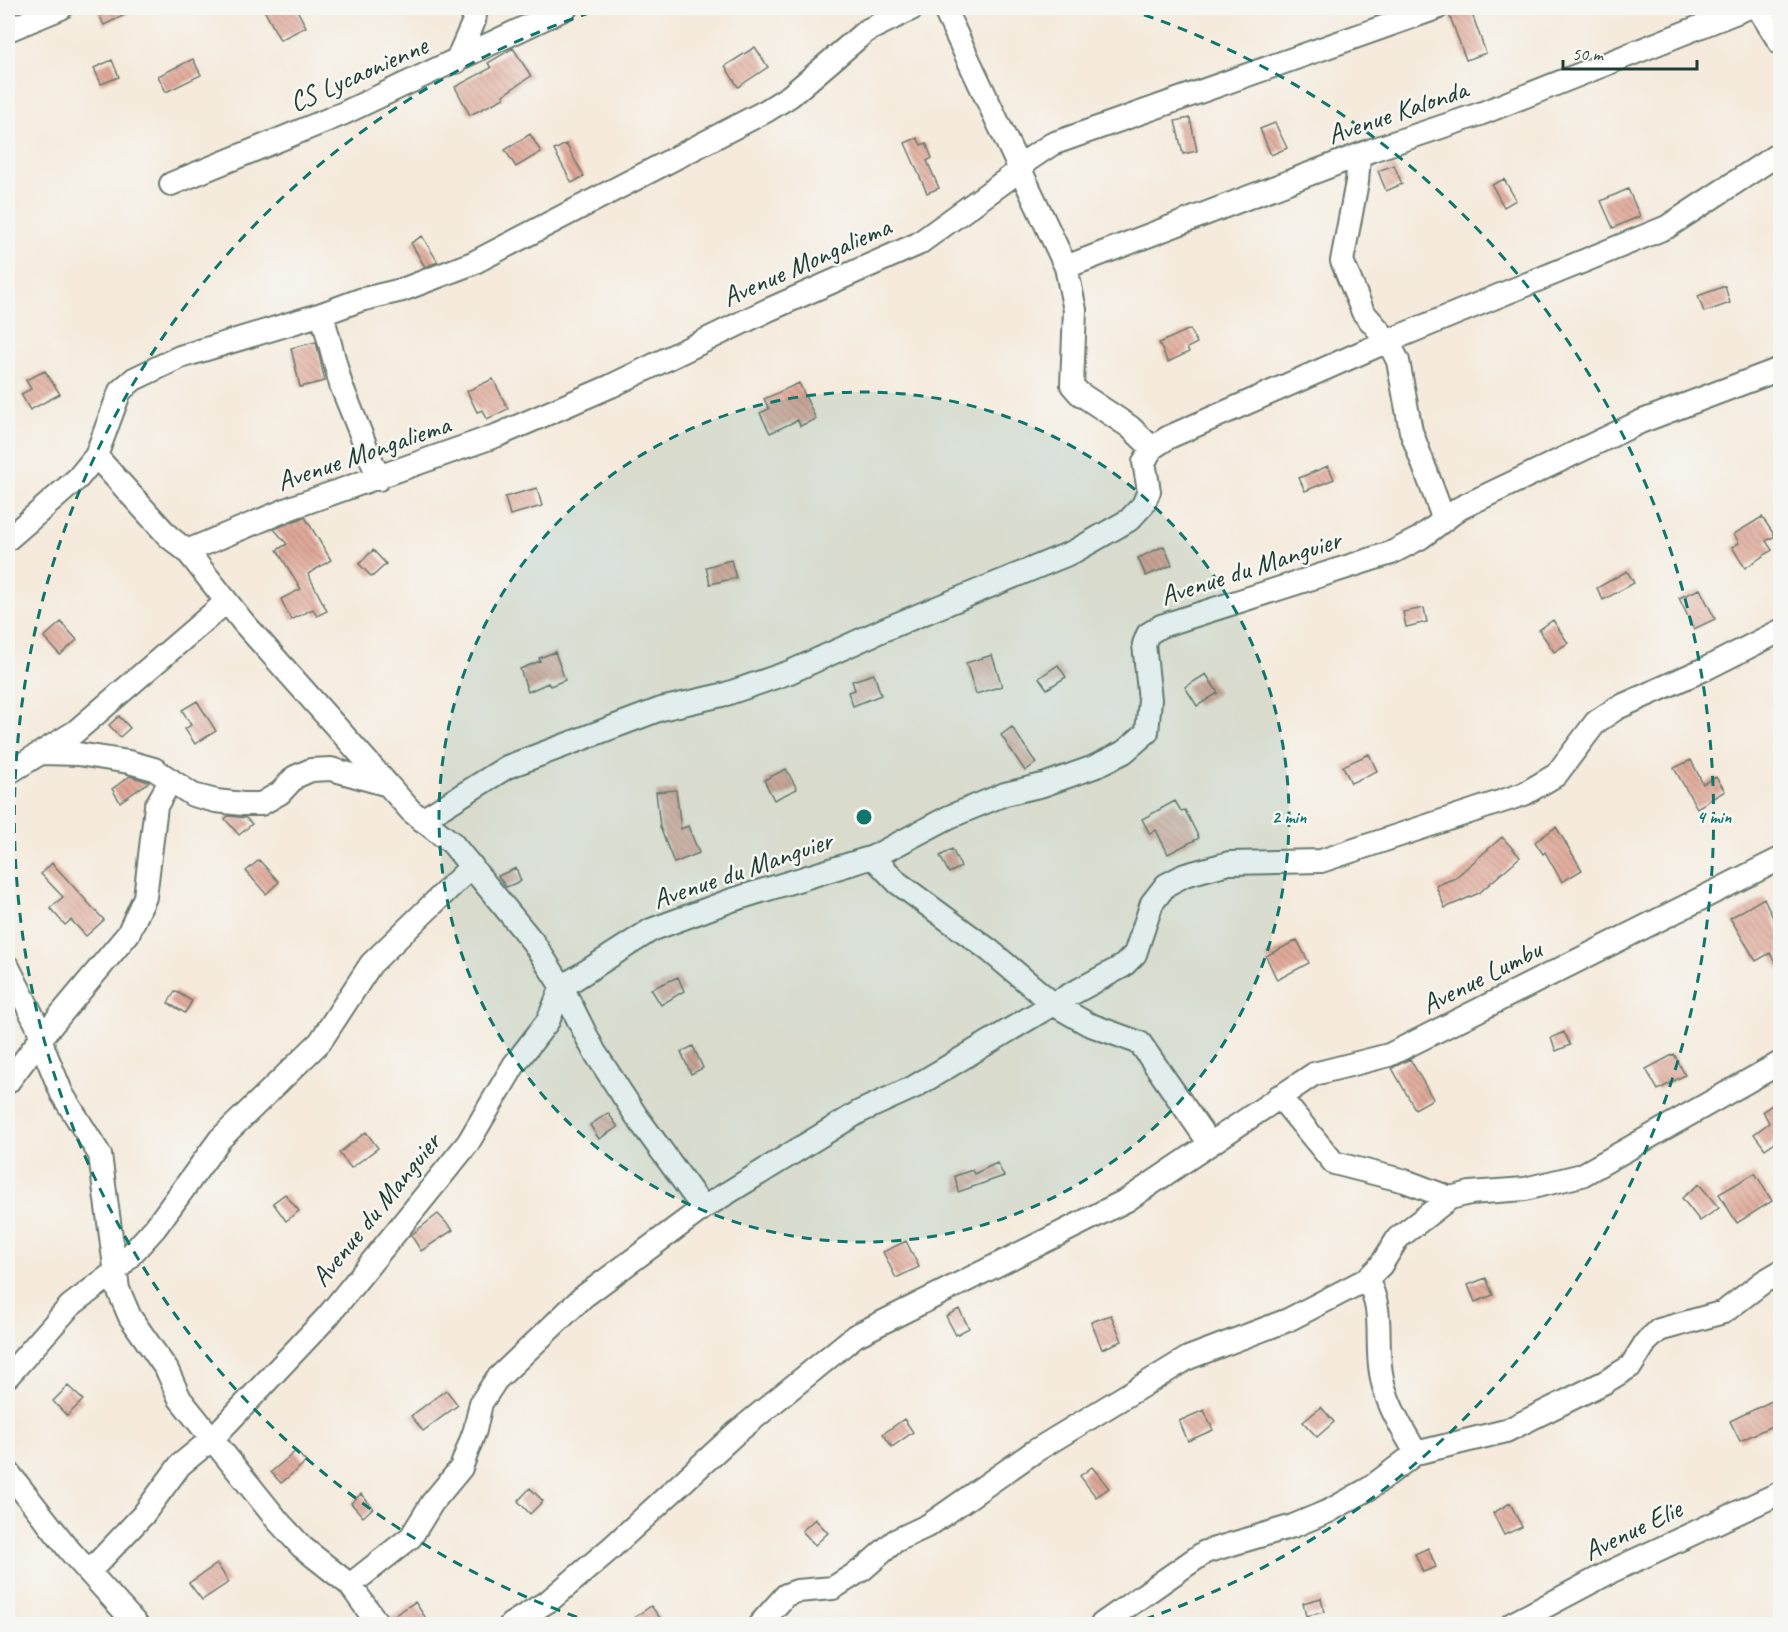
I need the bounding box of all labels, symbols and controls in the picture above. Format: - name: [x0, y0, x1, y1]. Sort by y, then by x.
- street label: CS Lycaonienne: [284, 27, 434, 119]
- scale bar: [1563, 33, 1696, 71]
- text: 50 m: [1572, 43, 1605, 65]
- street label: Avenue Kalonda: [1322, 70, 1474, 152]
- street label: Avenue Mongaliema: [716, 208, 898, 314]
- street label: Avenue Mongaliema: [272, 406, 456, 498]
- street label: Avenue du Manguier: [1155, 521, 1347, 613]
- text: 2 min: [1272, 806, 1307, 828]
- text: 4 min: [1697, 806, 1732, 828]
- centre of rings: [854, 807, 874, 827]
- street label: Avenue du Manguier: [648, 822, 839, 917]
- street label: Avenue Lumbu: [1415, 930, 1549, 1022]
- street label: Avenue du Manguier: [303, 1124, 449, 1293]
- street label: Avenue Elie: [1577, 1490, 1689, 1568]

